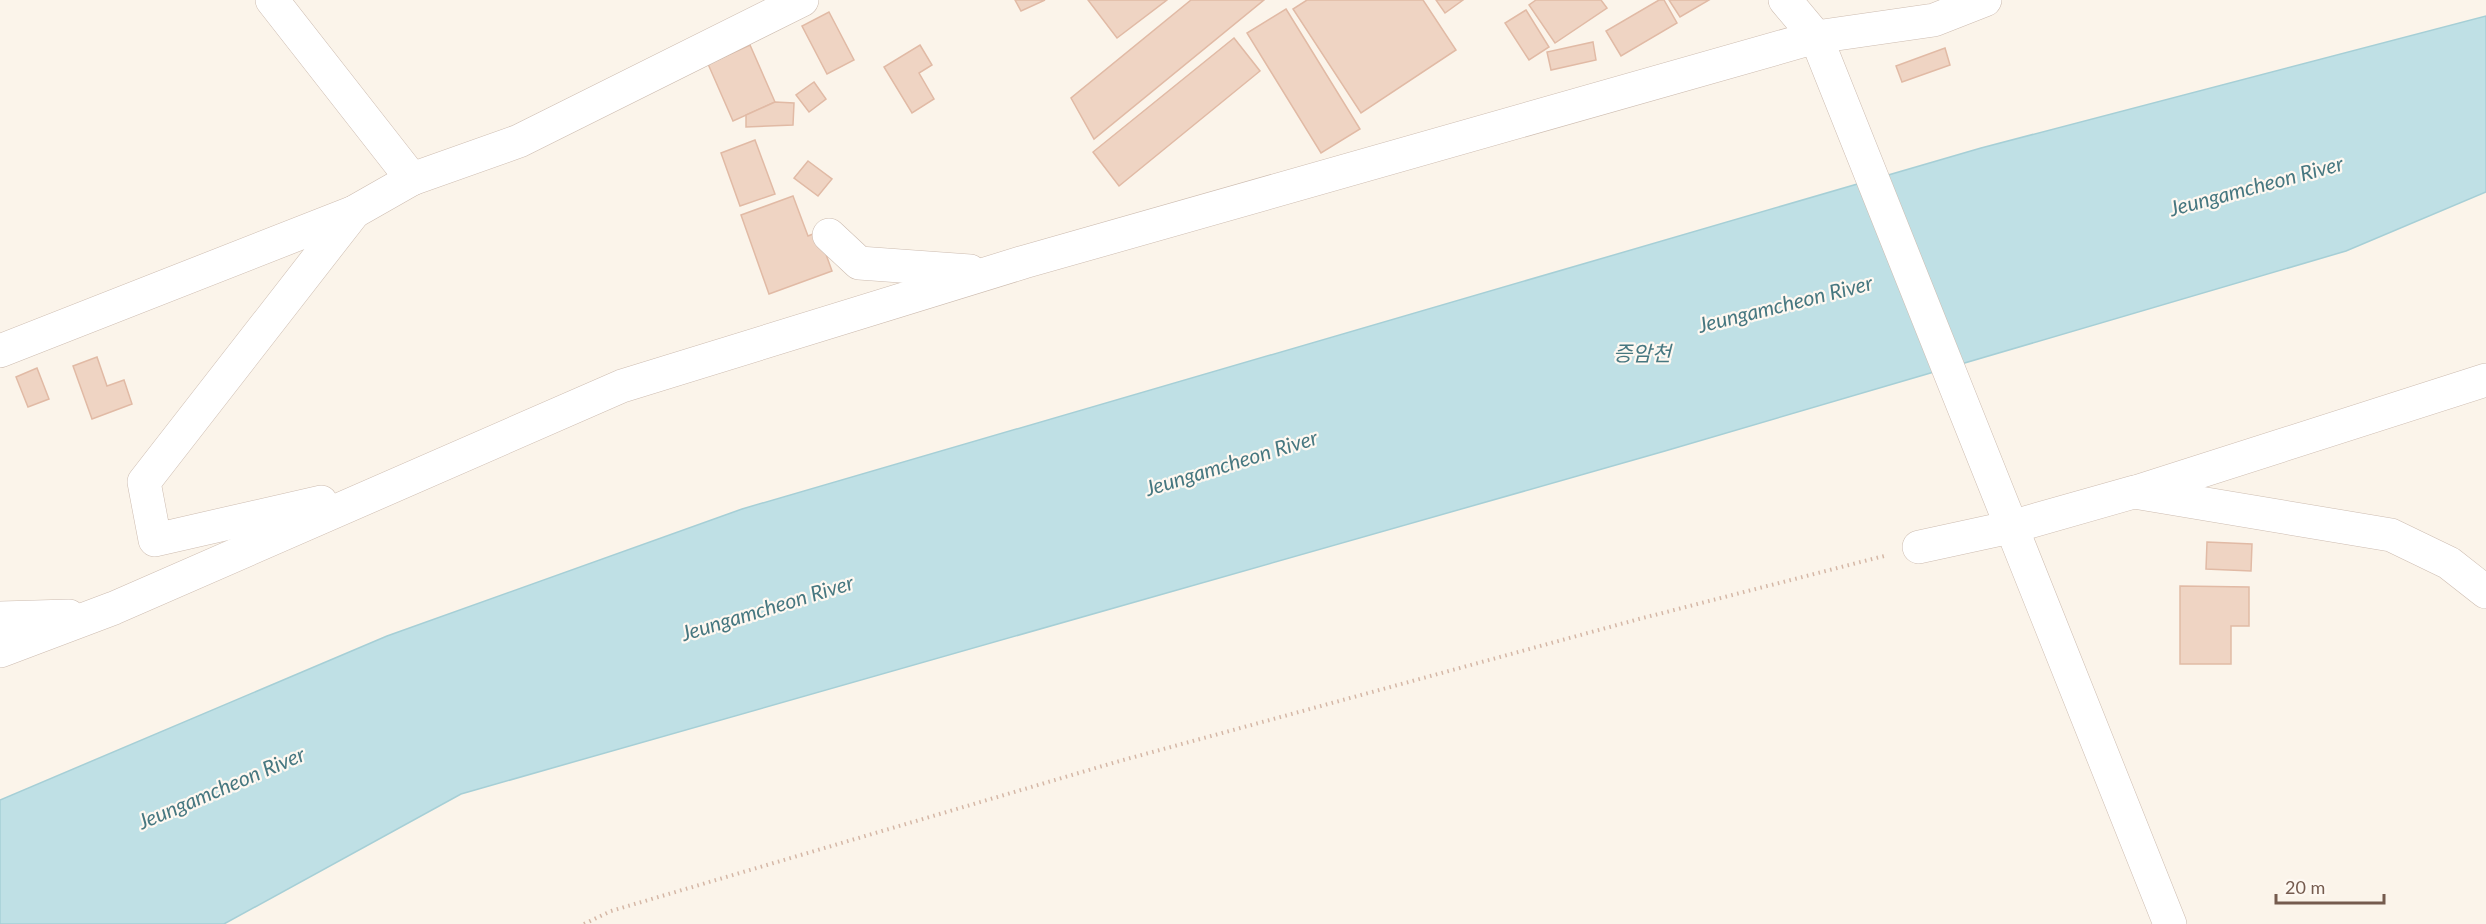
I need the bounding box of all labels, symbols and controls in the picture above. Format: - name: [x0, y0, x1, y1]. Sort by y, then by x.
- water label: Jeungamcheon River: [2165, 150, 2346, 221]
- water label: Jeungamcheon River: [1694, 269, 1876, 337]
- water label: 증암천: [1613, 340, 1674, 365]
- water label: Jeungamcheon River: [1141, 424, 1321, 500]
- water label: Jeungamcheon River: [677, 569, 857, 645]
- water label: Jeungamcheon River: [133, 740, 309, 834]
- scale bar: [2276, 867, 2384, 905]
- text: 20 m: [2285, 876, 2325, 898]

